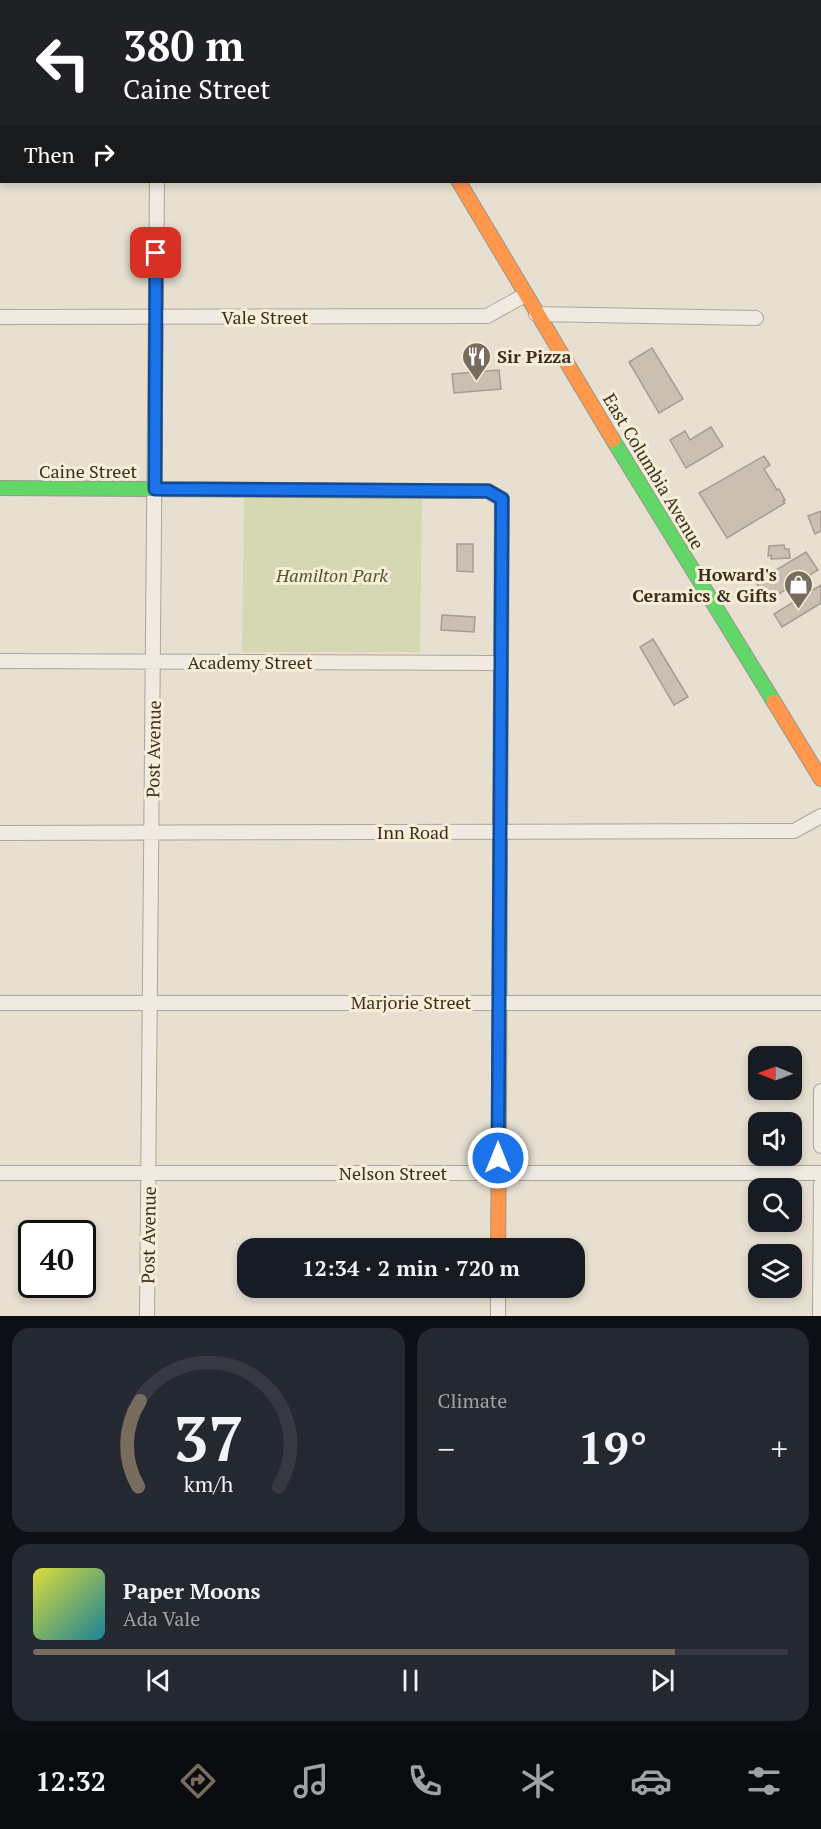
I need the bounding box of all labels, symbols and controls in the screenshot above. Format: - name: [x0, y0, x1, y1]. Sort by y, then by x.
- text: 380 m: [123, 17, 244, 73]
- icon: left: [24, 24, 102, 102]
- text: Caine Street: [123, 71, 270, 107]
- icon: right: [87, 138, 120, 171]
- text: Then: [24, 140, 75, 169]
- pin: [130, 227, 181, 278]
- icon: arrive: [139, 236, 172, 269]
- street label: Vale Street: [222, 305, 309, 329]
- restaurant icon: Sir Pizza: [460, 340, 492, 382]
- place label: Sir Pizza: [497, 344, 571, 368]
- street label: East Columbia Avenue: [598, 388, 710, 554]
- street label: Caine Street: [39, 459, 137, 483]
- place label: Howard's Ceramics & Gifts: [632, 562, 777, 607]
- park label: Hamilton Park: [275, 563, 388, 587]
- shop icon: Howard's Ceramics & Gifts: [782, 568, 814, 610]
- street label: Academy Street: [187, 650, 313, 674]
- street label: Post Avenue: [140, 700, 166, 798]
- street label: Inn Road: [377, 820, 449, 844]
- street label: Marjorie Street: [351, 990, 472, 1014]
- north arrow: [748, 1046, 802, 1100]
- map controls: [748, 1046, 802, 1298]
- button: sound: [748, 1112, 802, 1166]
- position arrow: [466, 1126, 530, 1190]
- street label: Nelson Street: [339, 1161, 448, 1185]
- button: search: [748, 1178, 802, 1232]
- street label: Post Avenue: [135, 1186, 161, 1284]
- speed limit sign: 40: [18, 1220, 96, 1298]
- button: layers: [748, 1244, 802, 1298]
- text: 12:34 · 2 min · 720 m: [302, 1253, 520, 1282]
- text: Climate: [438, 1387, 507, 1414]
- text: 37: [173, 1396, 244, 1479]
- text: 19°: [578, 1417, 647, 1477]
- text: −: [438, 1427, 455, 1470]
- text: +: [770, 1427, 788, 1470]
- text: km/h: [183, 1470, 233, 1498]
- text: Paper Moons: [123, 1576, 261, 1605]
- text: Ada Vale: [123, 1605, 200, 1632]
- icon: previous: [142, 1664, 175, 1697]
- icon: pause: [394, 1664, 427, 1697]
- icon: next: [646, 1664, 679, 1697]
- icon: directions: [177, 1760, 219, 1802]
- icon: music: [290, 1760, 332, 1802]
- icon: phone: [404, 1760, 446, 1802]
- icon: climate: [517, 1760, 559, 1802]
- icon: car: [630, 1760, 672, 1802]
- icon: filters: [743, 1760, 785, 1802]
- text: 12:32: [36, 1763, 106, 1799]

